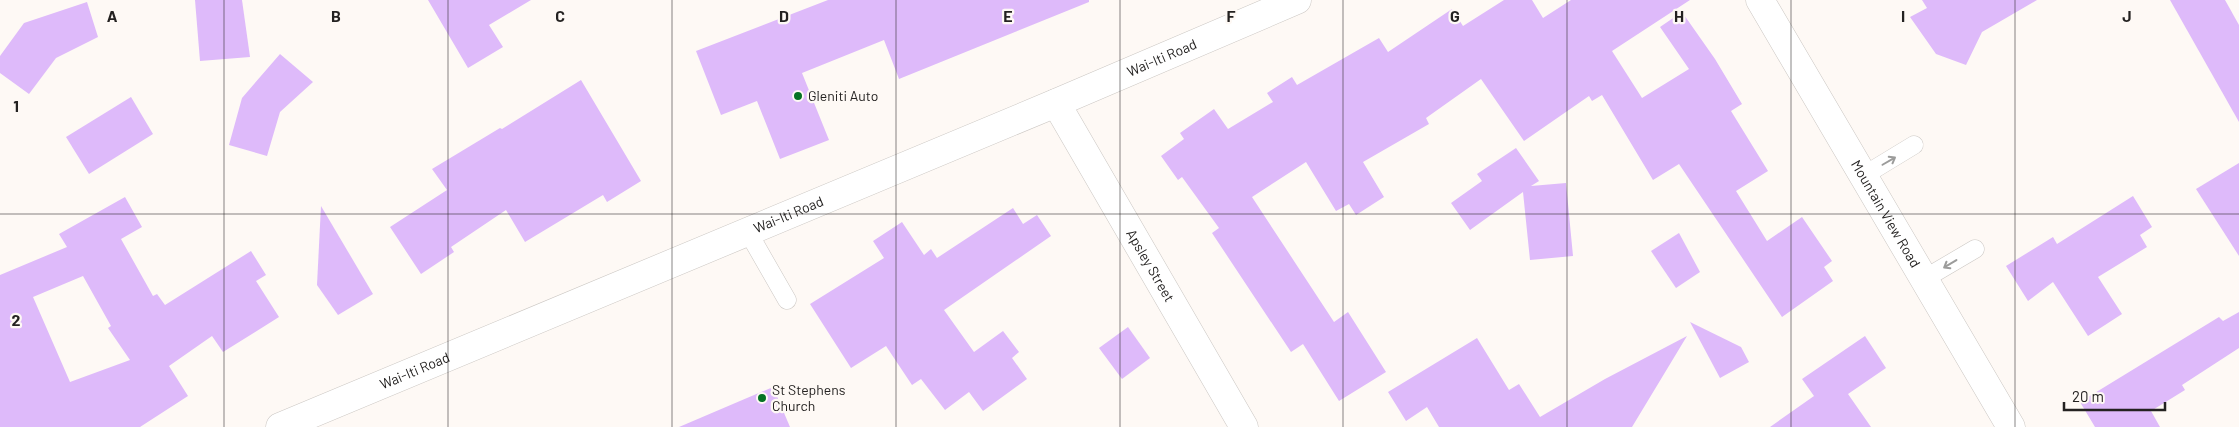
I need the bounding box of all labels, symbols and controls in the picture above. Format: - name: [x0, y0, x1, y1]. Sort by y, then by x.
- text: A: [107, 6, 118, 25]
- text: B: [331, 6, 341, 25]
- text: C: [555, 6, 565, 25]
- text: D: [779, 6, 789, 25]
- text: E: [1003, 6, 1013, 25]
- text: F: [1227, 6, 1236, 25]
- text: G: [1450, 6, 1460, 25]
- text: H: [1674, 6, 1684, 25]
- text: I: [1901, 6, 1905, 25]
- text: J: [2122, 6, 2132, 25]
- street label: Wai-Iti Road: [1124, 35, 1199, 80]
- place label: Gleniti Auto: [808, 87, 878, 104]
- marker: Gleniti Auto: [792, 90, 804, 102]
- text: 1: [13, 96, 19, 115]
- one-way arrow: [1881, 155, 1895, 165]
- street label: Mountain View Road: [1848, 157, 1924, 270]
- street label: Wai-Iti Road: [751, 192, 826, 236]
- street label: Apsley Street: [1123, 226, 1178, 305]
- one-way arrow: [1943, 260, 1957, 270]
- text: 2: [12, 310, 21, 329]
- street label: Wai-Iti Road: [377, 348, 452, 392]
- scale bar: [2064, 380, 2165, 412]
- place label: St Stephens Church: [772, 381, 846, 414]
- text: 20 m: [2072, 387, 2104, 405]
- marker: St Stephens Church: [756, 392, 768, 404]

